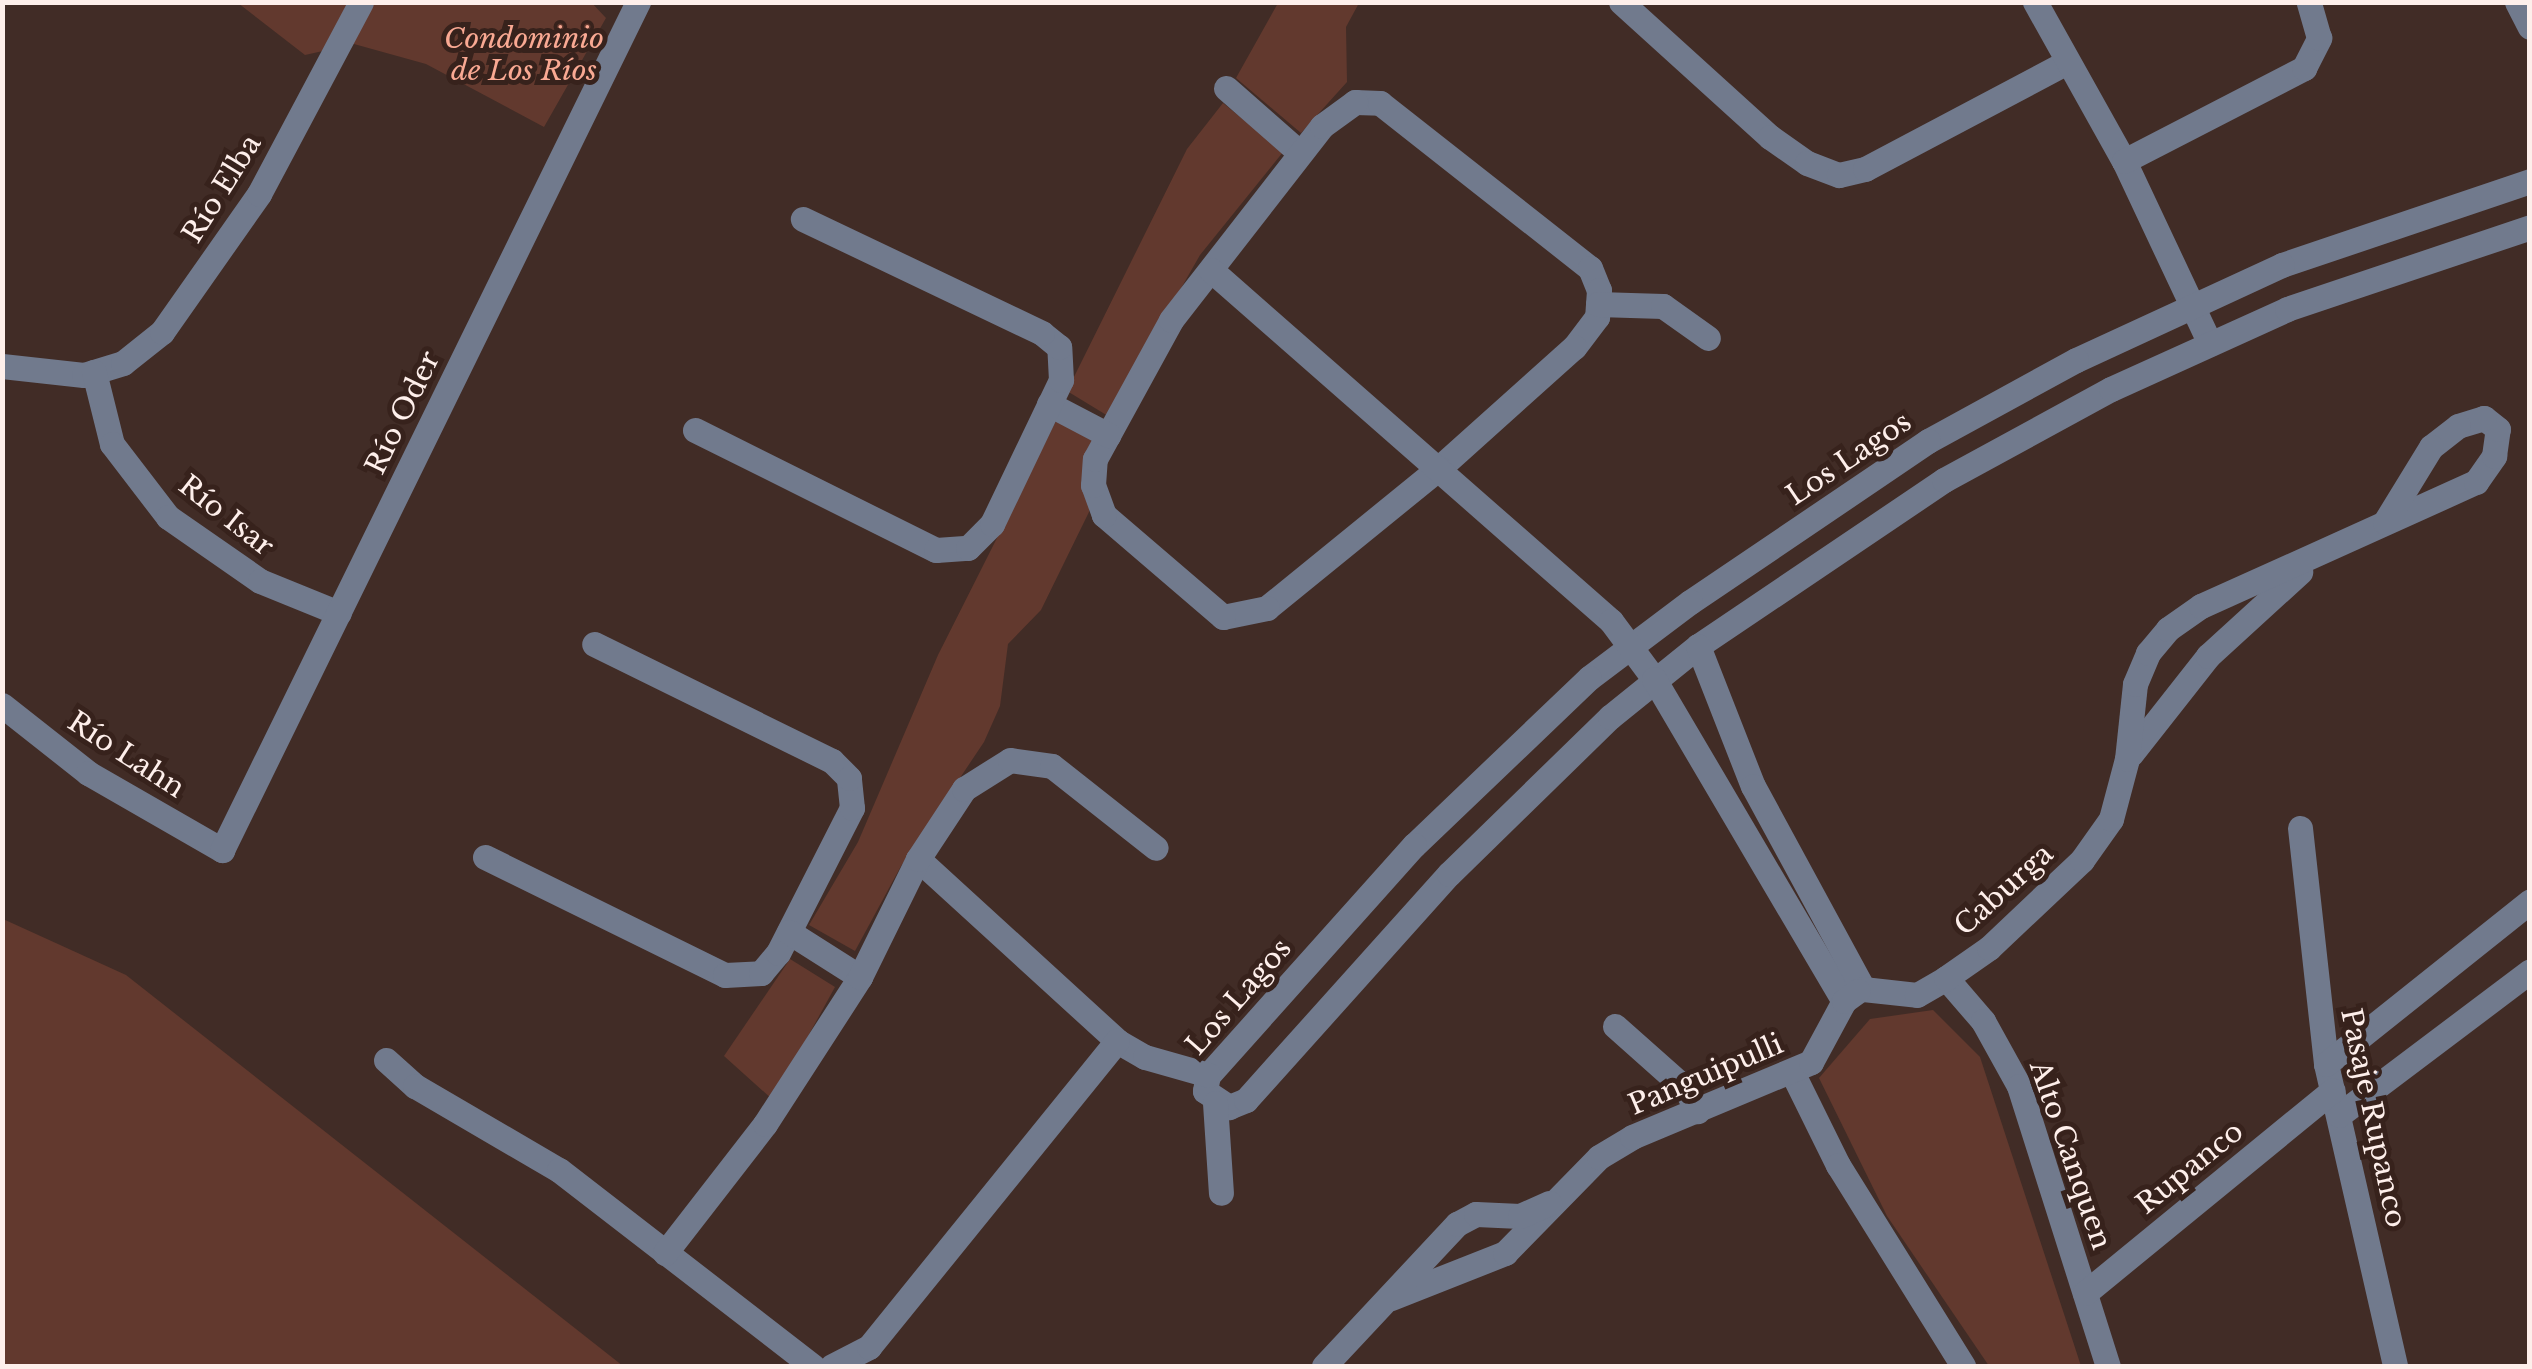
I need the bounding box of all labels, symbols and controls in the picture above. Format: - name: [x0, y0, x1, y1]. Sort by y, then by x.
- park label: Condominio de Los Ríos: [444, 22, 604, 88]
- street label: Río Elba: [176, 129, 268, 249]
- street label: Río Oder: [359, 346, 447, 480]
- street label: Los Lagos: [1780, 405, 1918, 513]
- street label: Río Isar: [172, 469, 280, 563]
- street label: Río Lahn: [61, 705, 191, 805]
- street label: Caburga: [1948, 837, 2060, 943]
- street label: Los Lagos: [1179, 932, 1299, 1062]
- street label: Pasaje Rupanco: [2333, 1005, 2413, 1231]
- street label: Panguipulli: [1624, 1027, 1788, 1123]
- street label: Alto Canquen: [2022, 1056, 2118, 1254]
- street label: Rupanco: [2130, 1115, 2250, 1221]

